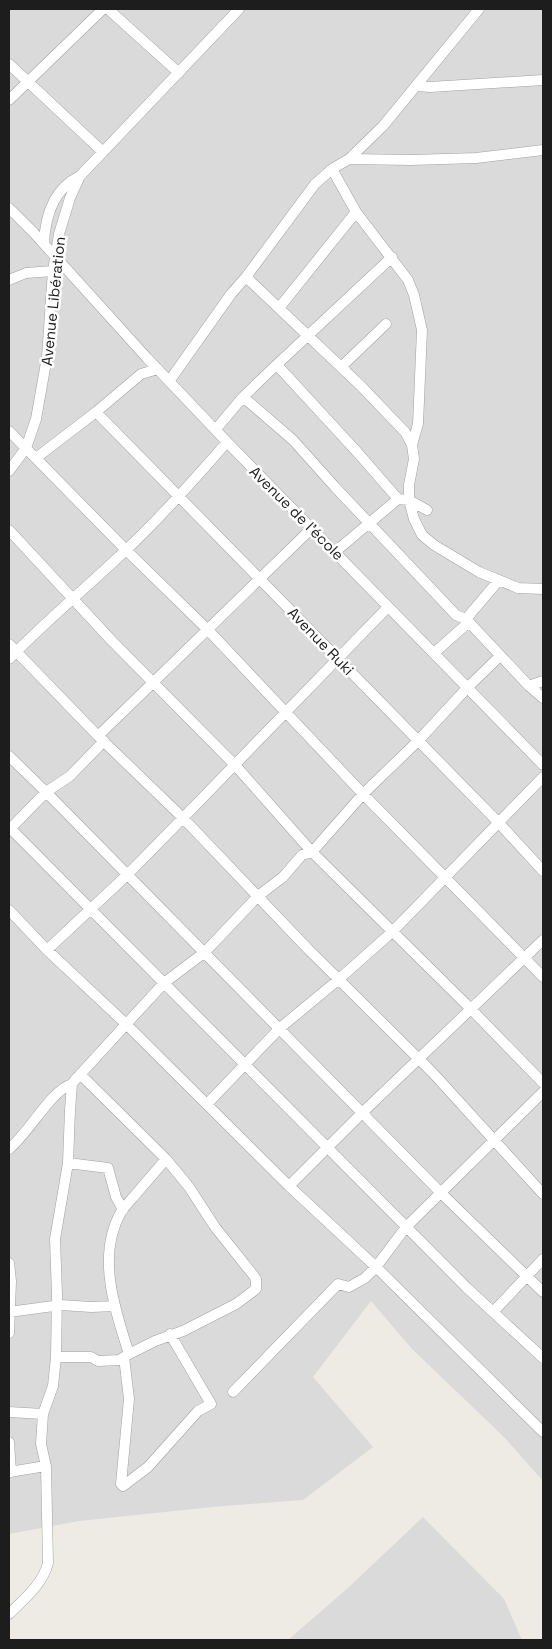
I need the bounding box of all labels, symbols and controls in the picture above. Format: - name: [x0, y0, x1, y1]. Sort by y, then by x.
- street label: Avenue Libération: [37, 235, 69, 367]
- street label: Avenue de l'école: [246, 462, 348, 564]
- street label: Avenue Ruki: [284, 603, 358, 679]

